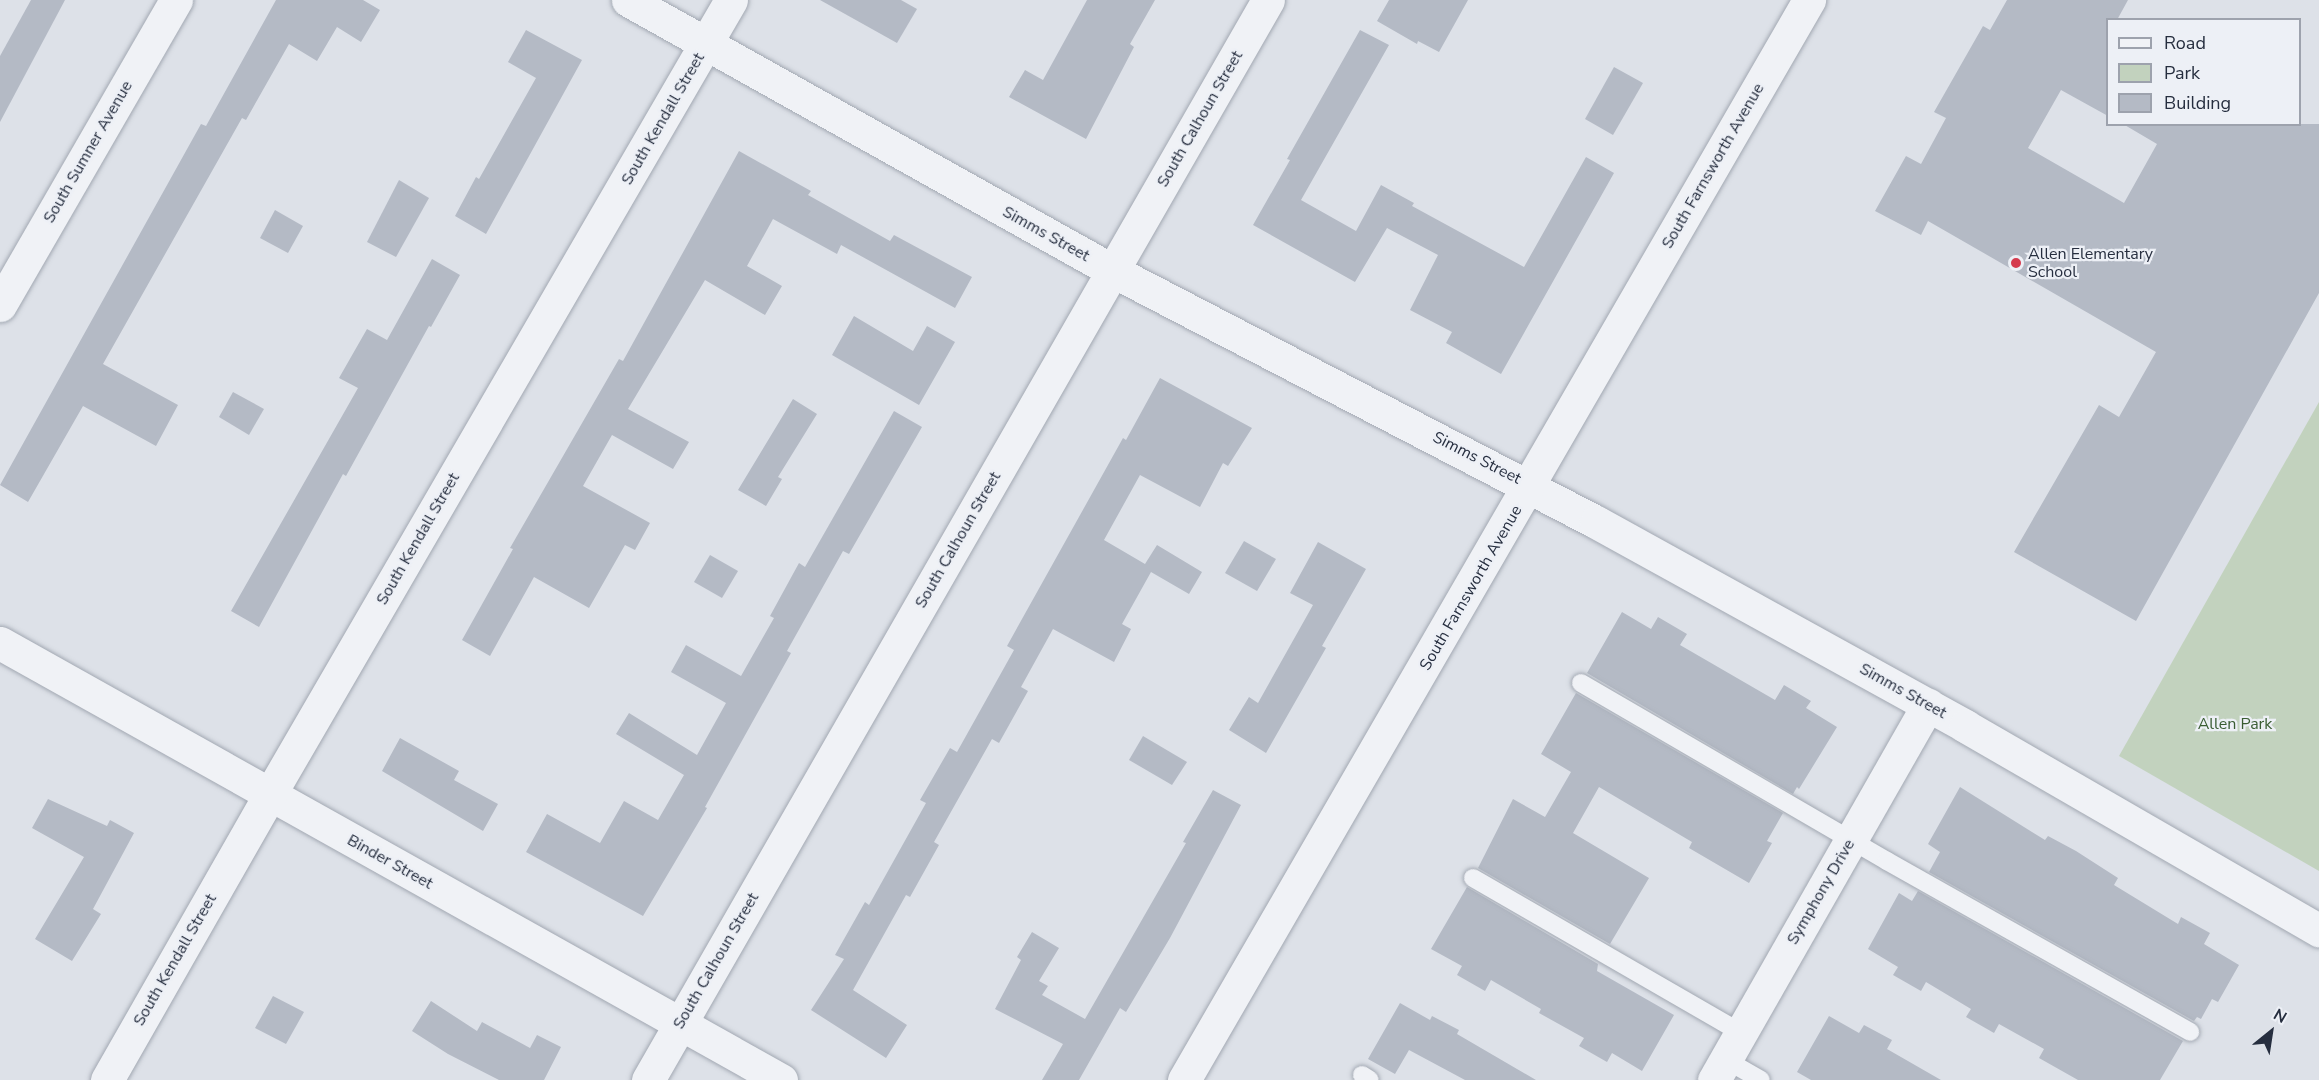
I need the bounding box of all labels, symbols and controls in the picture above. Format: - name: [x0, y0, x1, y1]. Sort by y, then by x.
- legend: [2106, 18, 2301, 126]
- text: Road: [2164, 31, 2206, 55]
- street label: South Calhoun Street: [1153, 47, 1247, 191]
- street label: South Kendall Street: [617, 50, 709, 188]
- text: Park: [2164, 61, 2200, 85]
- street label: South Sumner Avenue: [39, 78, 137, 226]
- street label: South Farnsworth Avenue: [1658, 80, 1768, 252]
- text: Building: [2164, 91, 2231, 115]
- street label: Simms Street: [999, 202, 1093, 266]
- place label: Allen Elementary School: [2028, 244, 2153, 282]
- marker: Allen Elementary School: [2009, 256, 2023, 270]
- street label: Simms Street: [1430, 428, 1524, 488]
- street label: South Calhoun Street: [911, 468, 1005, 612]
- street label: South Kendall Street: [372, 470, 464, 608]
- street label: South Farnsworth Avenue: [1416, 502, 1526, 674]
- street label: Simms Street: [1856, 659, 1950, 723]
- park label: Allen Park: [2198, 714, 2272, 734]
- street label: Binder Street: [344, 831, 436, 893]
- street label: Symphony Drive: [1783, 836, 1859, 948]
- street label: South Calhoun Street: [669, 889, 763, 1033]
- street label: South Kendall Street: [129, 891, 221, 1029]
- north arrow: [2241, 1002, 2301, 1062]
- text: N: [2269, 1004, 2291, 1029]

